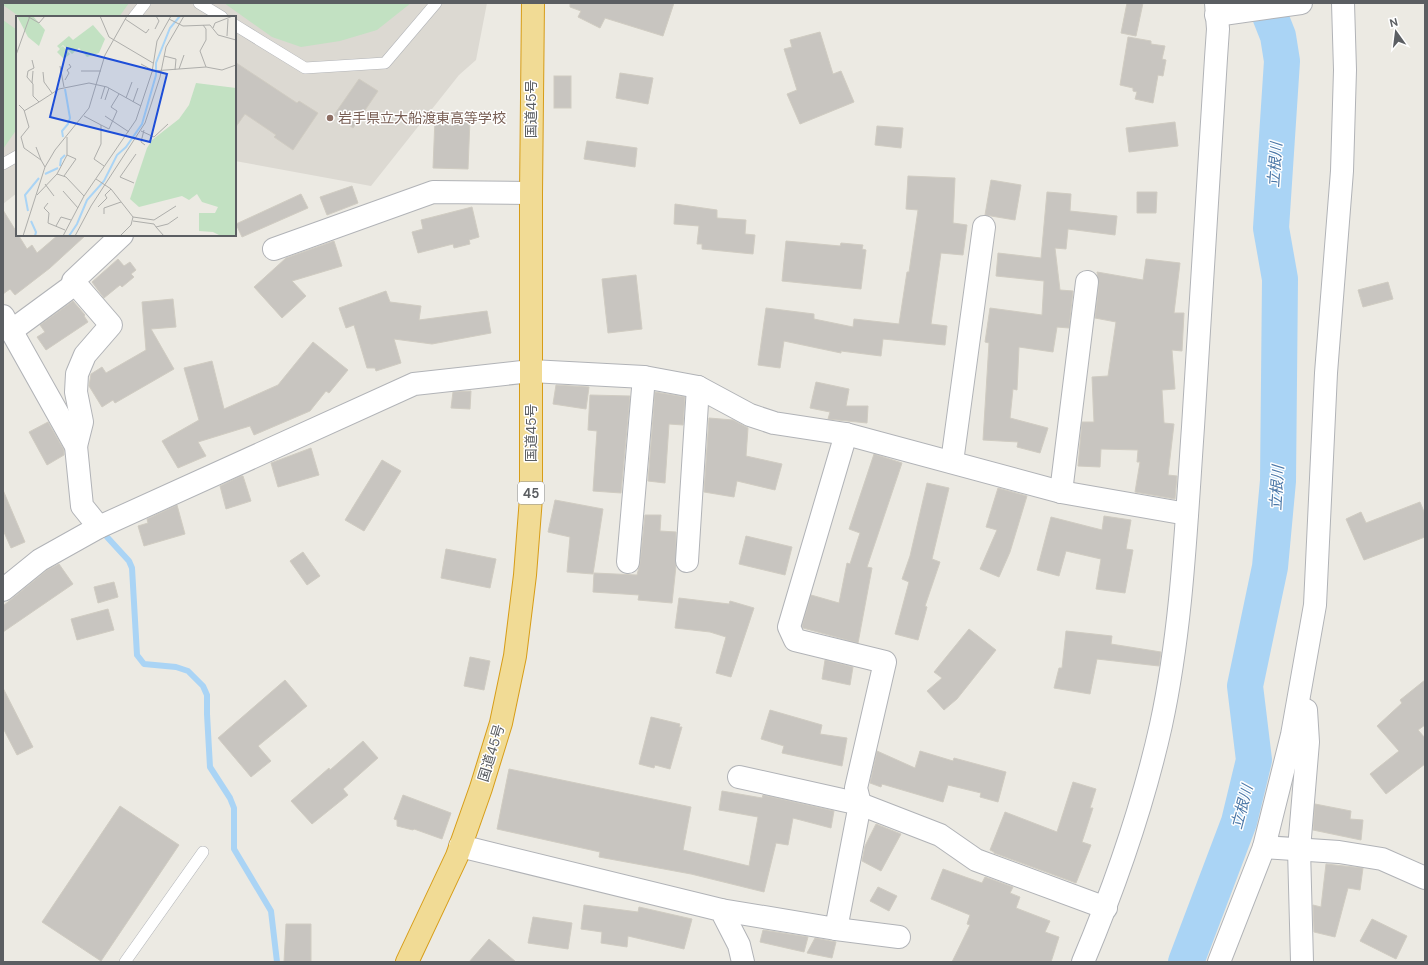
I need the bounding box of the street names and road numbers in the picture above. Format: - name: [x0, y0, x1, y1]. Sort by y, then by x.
- street label: 国道45号: [522, 79, 540, 139]
- street label: 国道45号: [522, 403, 540, 463]
- road number: 45: [518, 482, 544, 504]
- street label: 国道45号: [474, 722, 508, 784]

